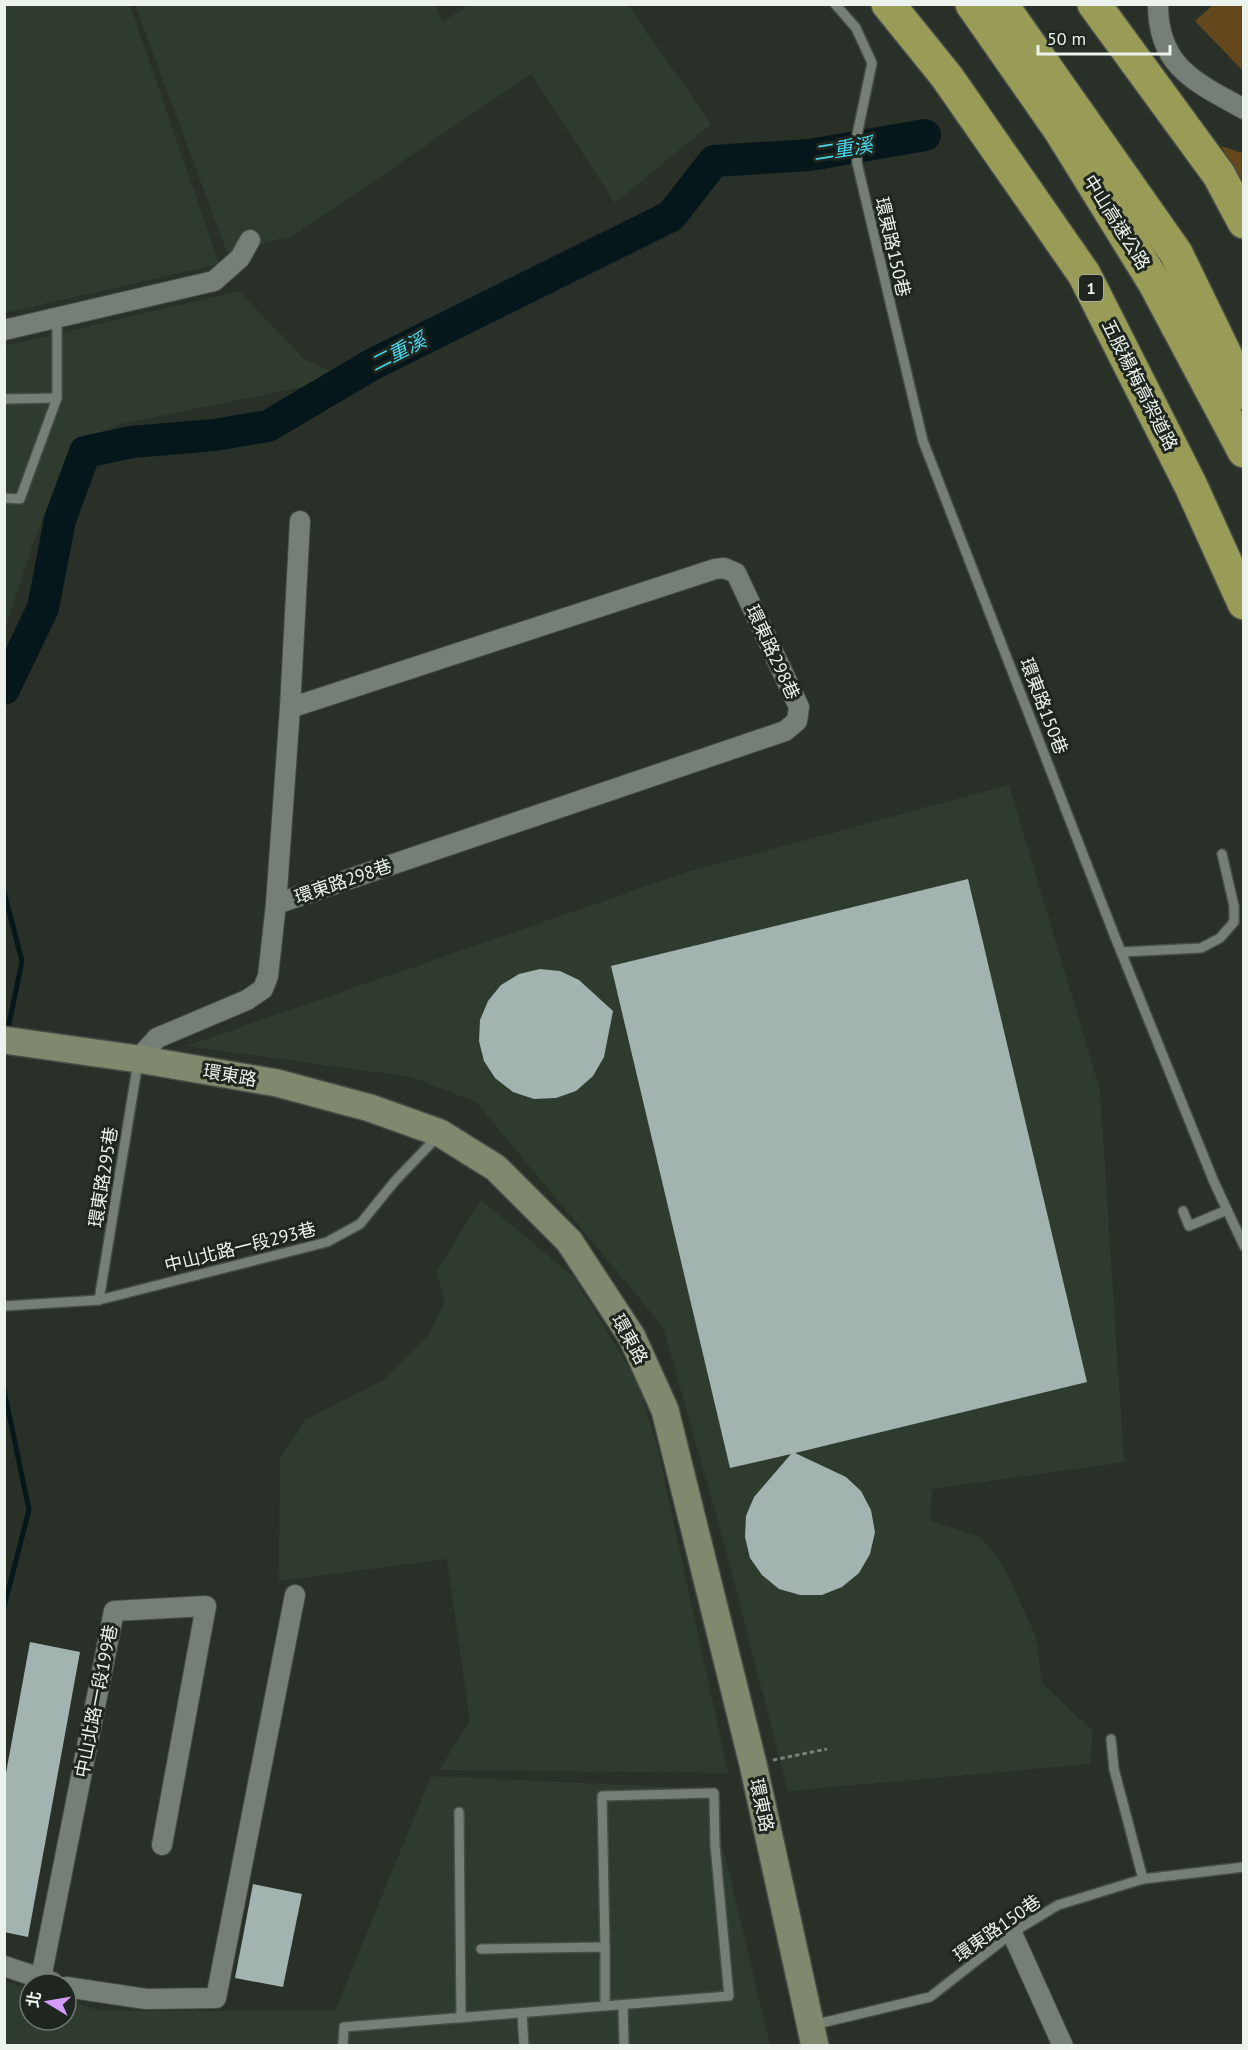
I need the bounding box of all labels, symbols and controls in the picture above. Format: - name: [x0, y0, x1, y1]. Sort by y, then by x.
- scale bar: [1038, 18, 1170, 56]
- text: 50 m: [1047, 27, 1086, 50]
- water label: 二重溪: [811, 131, 878, 167]
- street label: 中山高速公路: [1079, 170, 1155, 274]
- street label: 環東路150巷: [870, 195, 916, 299]
- road number: 1: [1079, 275, 1103, 301]
- street label: 五股楊梅高架道路: [1097, 316, 1183, 454]
- water label: 二重溪: [365, 325, 433, 377]
- street label: 環東路298巷: [741, 601, 805, 703]
- street label: 環東路150巷: [1015, 655, 1073, 757]
- street label: 環東路298巷: [291, 854, 395, 908]
- street label: 環東路: [201, 1059, 259, 1091]
- street label: 環東路295巷: [84, 1125, 122, 1229]
- street label: 中山北路一段293巷: [162, 1217, 318, 1277]
- street label: 環東路: [607, 1310, 653, 1368]
- street label: 中山北路一段199巷: [70, 1623, 122, 1779]
- street label: 環東路: [745, 1776, 779, 1834]
- street label: 環東路150巷: [949, 1889, 1045, 1967]
- north arrow: [18, 1972, 78, 2032]
- text: 北: [22, 1989, 45, 2009]

